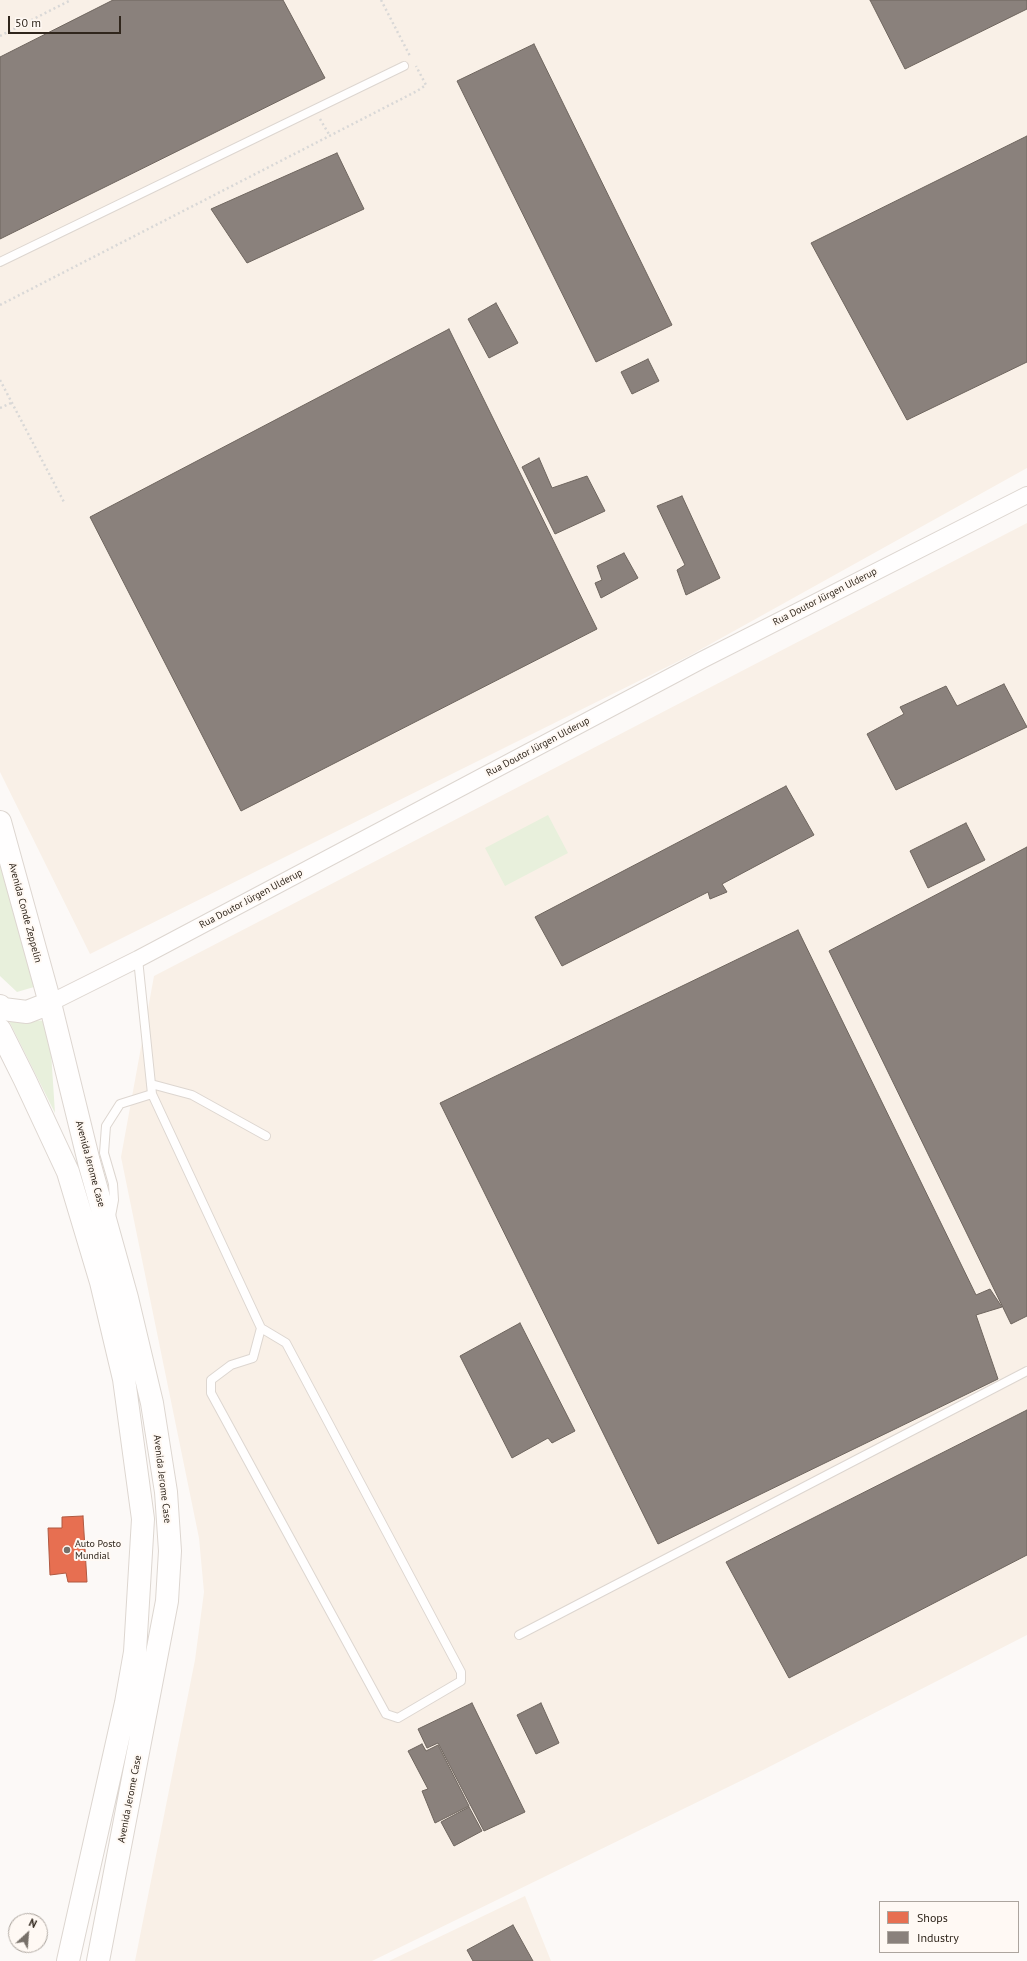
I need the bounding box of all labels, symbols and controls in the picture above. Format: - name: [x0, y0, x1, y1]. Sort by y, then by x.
- scale bar: [10, 8, 123, 34]
- text: 50 m: [15, 15, 41, 30]
- street label: Rua Doutor Jürgen Ulderup: [771, 565, 879, 629]
- street label: Rua Doutor Jürgen Ulderup: [484, 715, 592, 779]
- street label: Avenida Conde Zeppelin: [6, 862, 44, 964]
- street label: Rua Doutor Jürgen Ulderup: [197, 867, 305, 931]
- street label: Avenida Jerome Case: [73, 1120, 107, 1208]
- street label: Avenida Jerome Case: [151, 1434, 173, 1524]
- place label: Auto Posto Mundial: [75, 1538, 121, 1562]
- marker: Auto Posto Mundial: [62, 1545, 72, 1555]
- street label: Avenida Jerome Case: [116, 1754, 144, 1844]
- legend: [879, 1901, 1019, 1953]
- text: Shops: [917, 1910, 948, 1925]
- north arrow: [8, 1913, 48, 1953]
- text: N: [26, 1915, 39, 1931]
- text: Industry: [917, 1930, 959, 1945]

